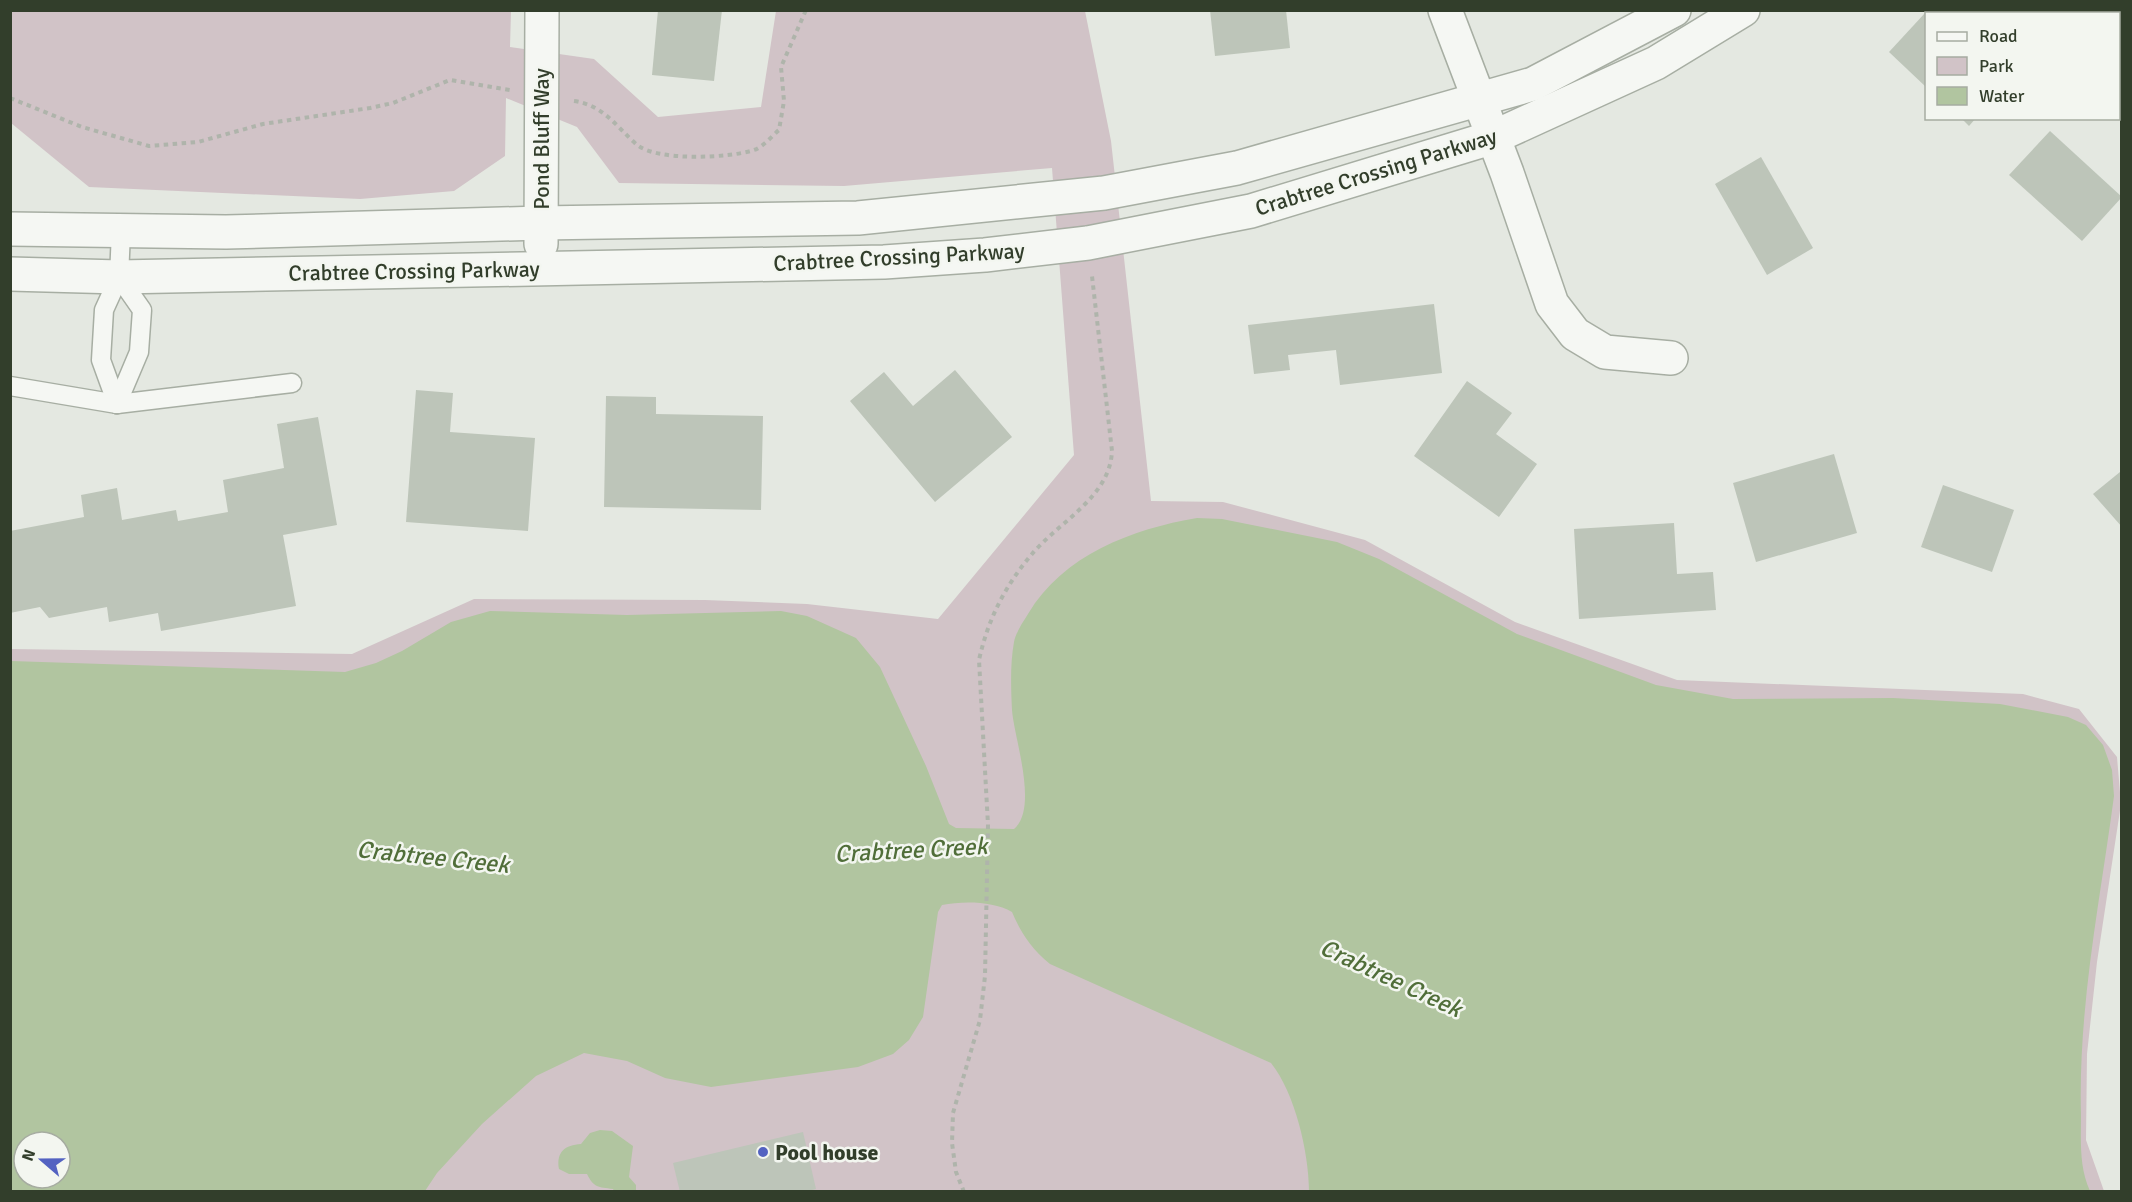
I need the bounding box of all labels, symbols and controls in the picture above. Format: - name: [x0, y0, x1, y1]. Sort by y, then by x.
- legend: [1925, 12, 2120, 120]
- text: Road: [1979, 25, 2018, 47]
- text: Park: [1979, 55, 2014, 77]
- street label: Pond Bluff Way: [528, 68, 555, 210]
- text: Water: [1979, 85, 2025, 107]
- street label: Crabtree Crossing Parkway: [1252, 122, 1501, 222]
- street label: Crabtree Crossing Parkway: [773, 237, 1026, 277]
- street label: Crabtree Crossing Parkway: [288, 255, 541, 287]
- water label: Crabtree Creek: [834, 831, 990, 869]
- water label: Crabtree Creek: [355, 834, 513, 880]
- water label: Crabtree Creek: [1315, 932, 1468, 1025]
- north arrow: [12, 1130, 72, 1190]
- place label: Pool house: [775, 1139, 878, 1166]
- marker: Pool house: [756, 1145, 770, 1159]
- text: N: [18, 1147, 40, 1164]

